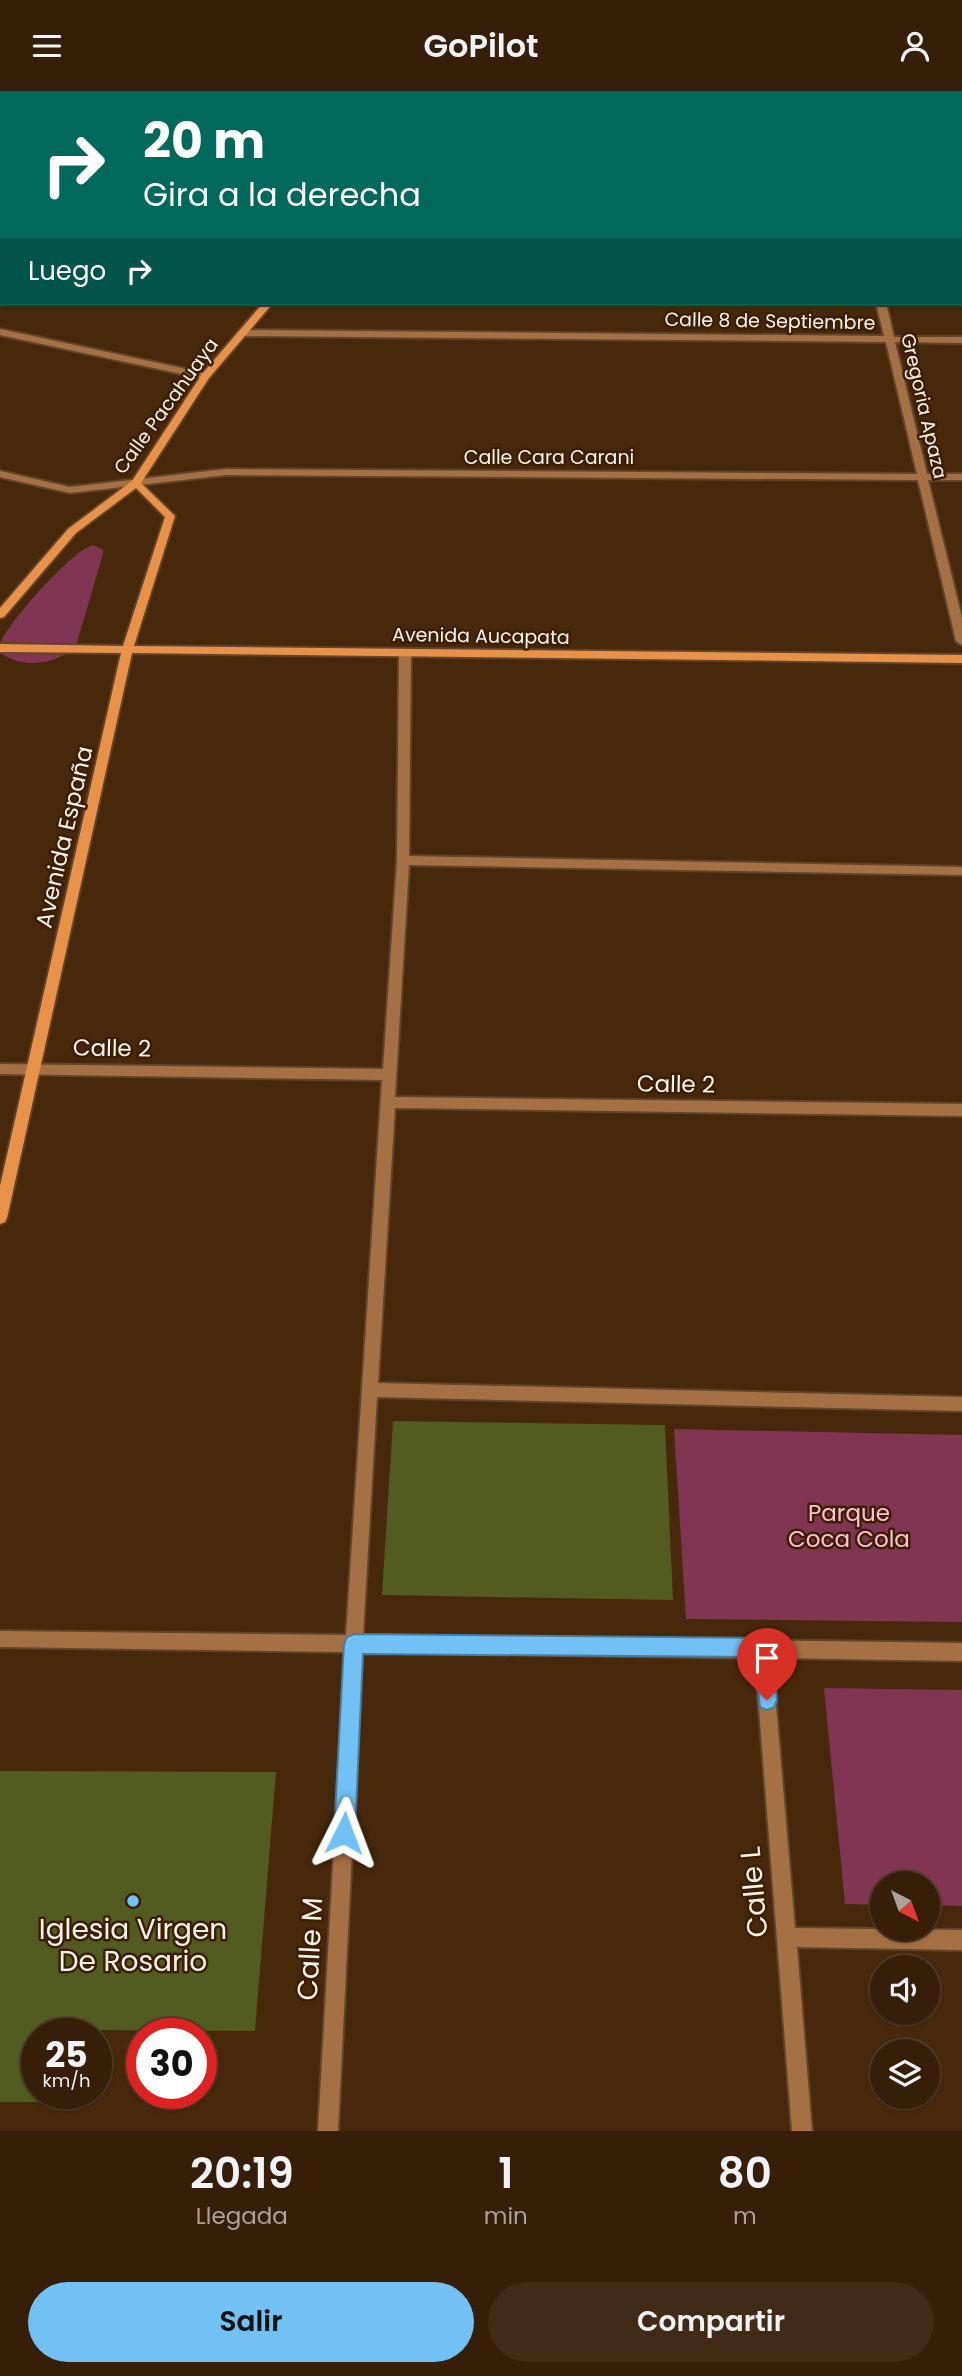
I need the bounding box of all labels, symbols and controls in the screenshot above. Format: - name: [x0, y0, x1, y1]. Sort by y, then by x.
- text: GoPilot: [423, 23, 539, 68]
- icon: menu: [28, 27, 66, 65]
- icon: person: [896, 27, 934, 65]
- text: 20 m: [143, 107, 265, 175]
- icon: right: [28, 119, 119, 210]
- text: Gira a la derecha: [143, 172, 421, 217]
- icon: right: [120, 252, 158, 290]
- text: Luego: [28, 253, 106, 289]
- street label: Calle 8 de Septiembre: [664, 306, 876, 336]
- street label: Gregoria Apaza: [894, 331, 954, 481]
- street label: Calle Pacahuaya: [107, 332, 225, 480]
- street label: Calle Cara Carani: [464, 444, 634, 471]
- street label: Avenida Aucapata: [392, 621, 570, 651]
- street label: Avenida España: [28, 743, 100, 931]
- street label: Calle 2: [73, 1031, 151, 1065]
- street label: Calle 2: [637, 1067, 715, 1101]
- park label: Parque Coca Cola: [788, 1497, 910, 1555]
- pin: [737, 1628, 797, 1700]
- icon: arrive: [748, 1639, 786, 1677]
- position arrow: [307, 1796, 381, 1870]
- street label: Calle L: [731, 1845, 777, 1939]
- north arrow: [870, 1871, 940, 1941]
- map controls: [870, 1871, 940, 2109]
- marker: Iglesia Virgen De Rosario: [125, 1893, 141, 1909]
- street label: Calle M: [288, 1896, 332, 2002]
- place label: Iglesia Virgen De Rosario: [39, 1910, 227, 1981]
- button: sound: [870, 1955, 940, 2025]
- speed limit sign: 30: [126, 2018, 217, 2109]
- text: 25: [45, 2030, 88, 2079]
- button: layers: [870, 2039, 940, 2109]
- text: km/h: [43, 2068, 90, 2093]
- text: 20:19: [190, 2144, 294, 2203]
- text: 1: [498, 2144, 513, 2203]
- text: 80: [718, 2144, 772, 2203]
- text: Llegada: [196, 2200, 288, 2232]
- text: min: [484, 2200, 528, 2232]
- text: m: [733, 2200, 757, 2232]
- button: Salir: [28, 2282, 474, 2362]
- button: Compartir: [488, 2282, 934, 2362]

